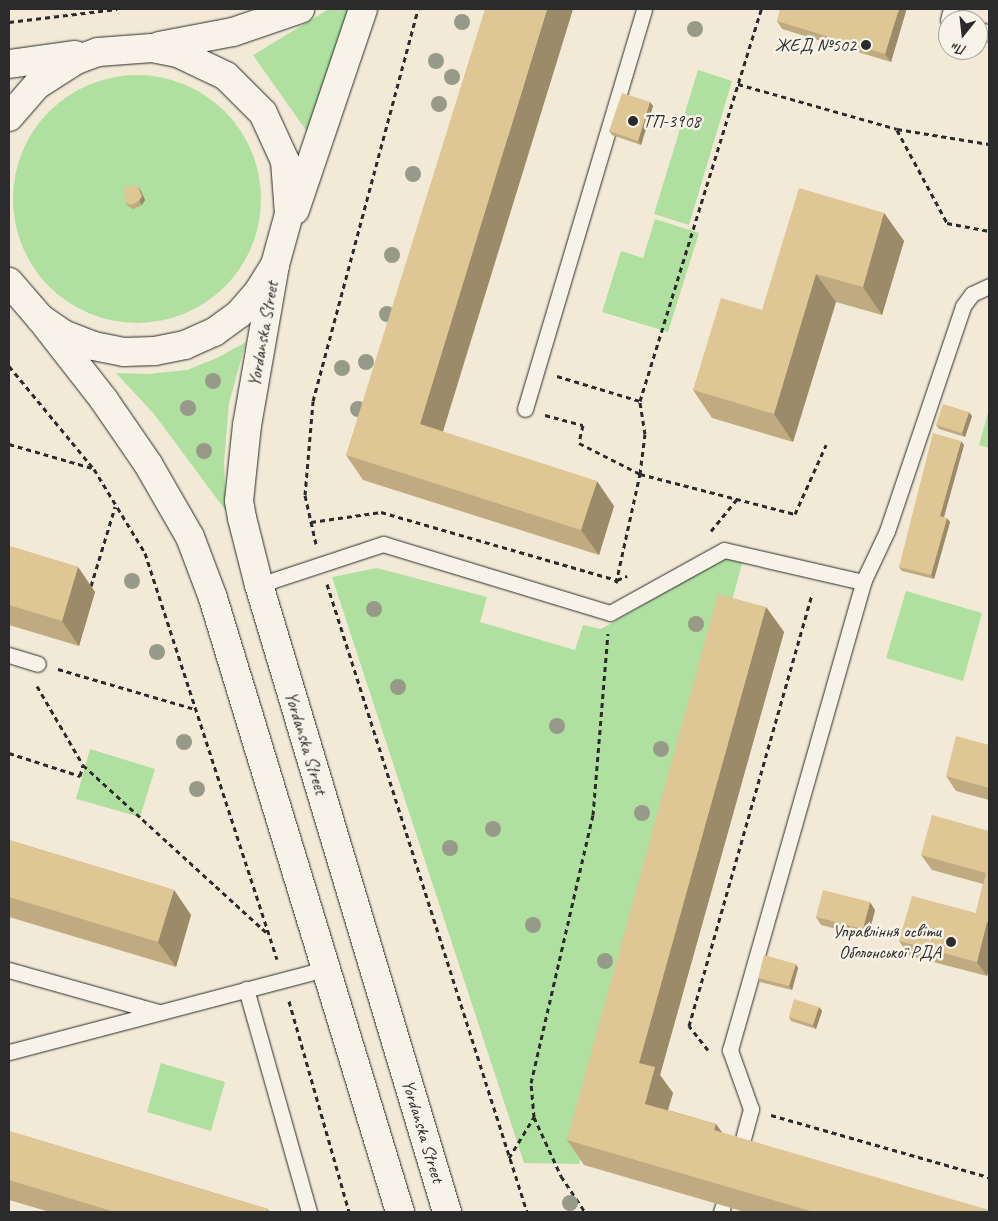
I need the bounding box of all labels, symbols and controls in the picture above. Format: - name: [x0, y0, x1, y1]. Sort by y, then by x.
- north arrow: [938, 10, 988, 60]
- place label: ЖЕД №502: [775, 34, 856, 56]
- marker: ЖЕД №502: [860, 39, 872, 51]
- text: Пн: [950, 39, 968, 59]
- place label: ТП-3908: [643, 110, 700, 132]
- marker: ТП-3908: [627, 115, 639, 127]
- street label: Yordanska Street: [243, 280, 283, 388]
- street label: Yordanska Street: [280, 689, 332, 797]
- place label: Управління освіти Оболонської РДА: [833, 921, 941, 964]
- marker: Управління освіти Оболонської РДА: [945, 936, 957, 948]
- street label: Yordanska Street: [397, 1077, 449, 1185]

